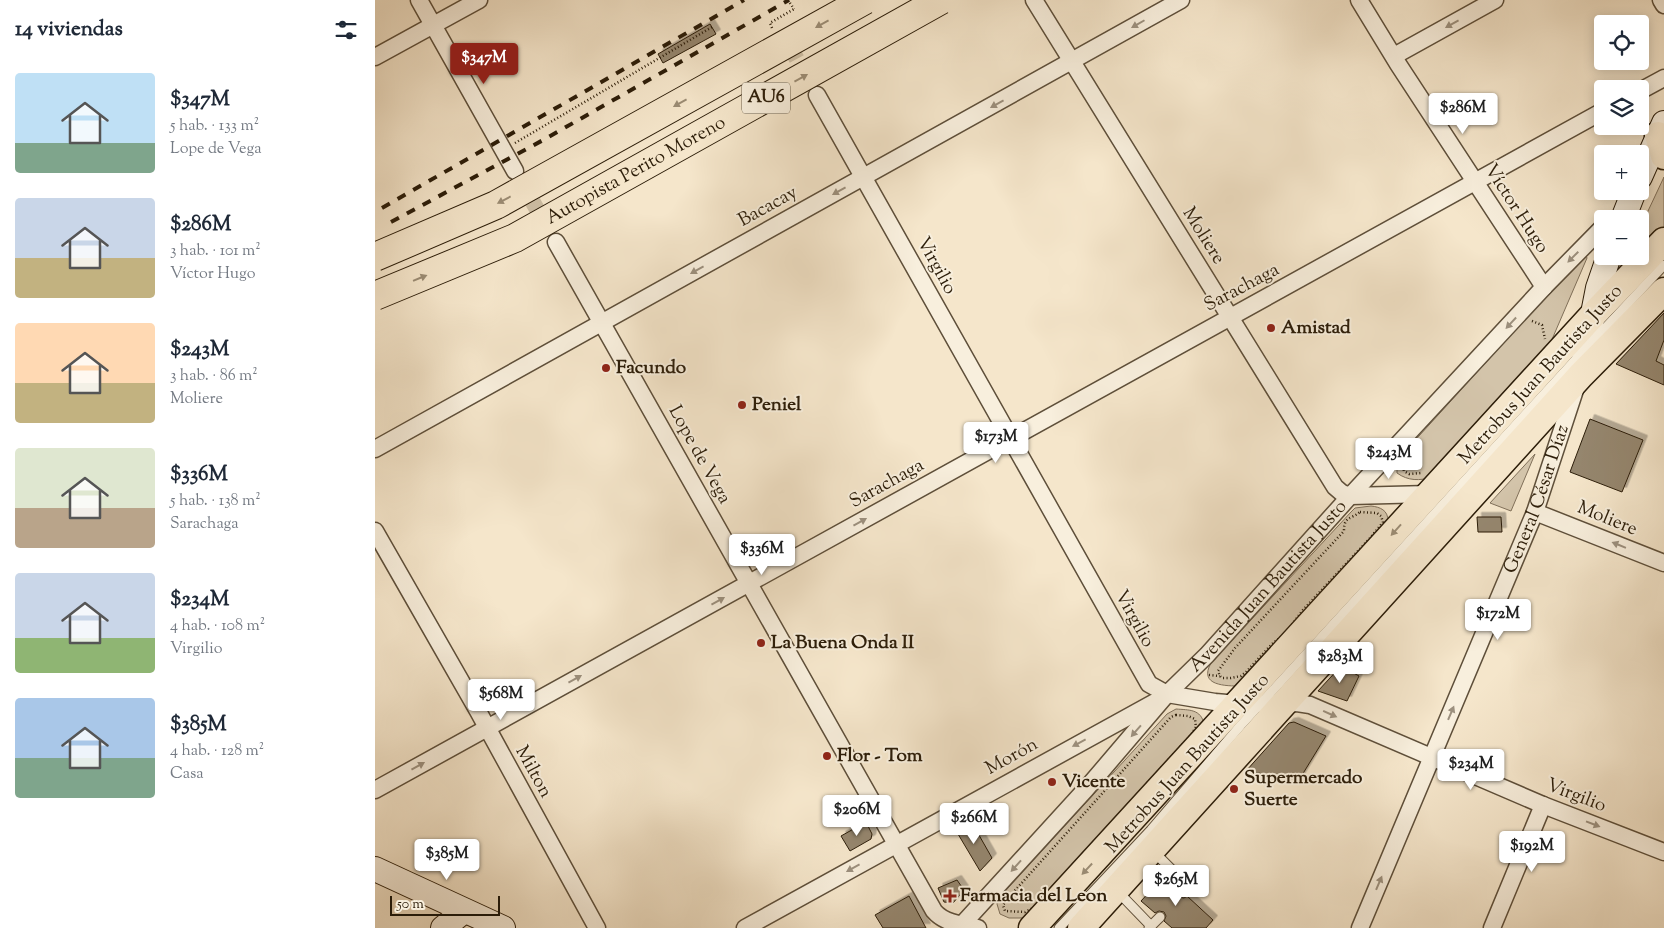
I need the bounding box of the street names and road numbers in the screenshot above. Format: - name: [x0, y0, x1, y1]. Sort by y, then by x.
- road number: AU6: [742, 82, 790, 114]
- street label: Autopista Perito Moreno: [541, 109, 731, 232]
- street label: Víctor Hugo: [1477, 159, 1555, 259]
- street label: Bacacay: [733, 179, 803, 234]
- street label: Moliere: [1175, 202, 1231, 270]
- street label: Virgilio: [909, 232, 963, 300]
- street label: Sarachaga: [1200, 257, 1285, 319]
- street label: Metrobus Juan Bautista Justo: [1453, 279, 1629, 471]
- street label: Lope de Vega: [661, 401, 737, 509]
- street label: General César Díaz: [1497, 421, 1576, 578]
- street label: Sarachaga: [845, 452, 929, 516]
- street label: Avenida Juan Bautista Justo: [1183, 494, 1354, 679]
- street label: Moliere: [1573, 495, 1641, 543]
- street label: Virgilio: [1107, 585, 1161, 653]
- street label: Metrobus Juan Bautista Justo: [1100, 668, 1276, 860]
- street label: Morón: [981, 732, 1043, 782]
- street label: Milton: [508, 741, 558, 803]
- street label: Virgilio: [1542, 772, 1610, 820]

